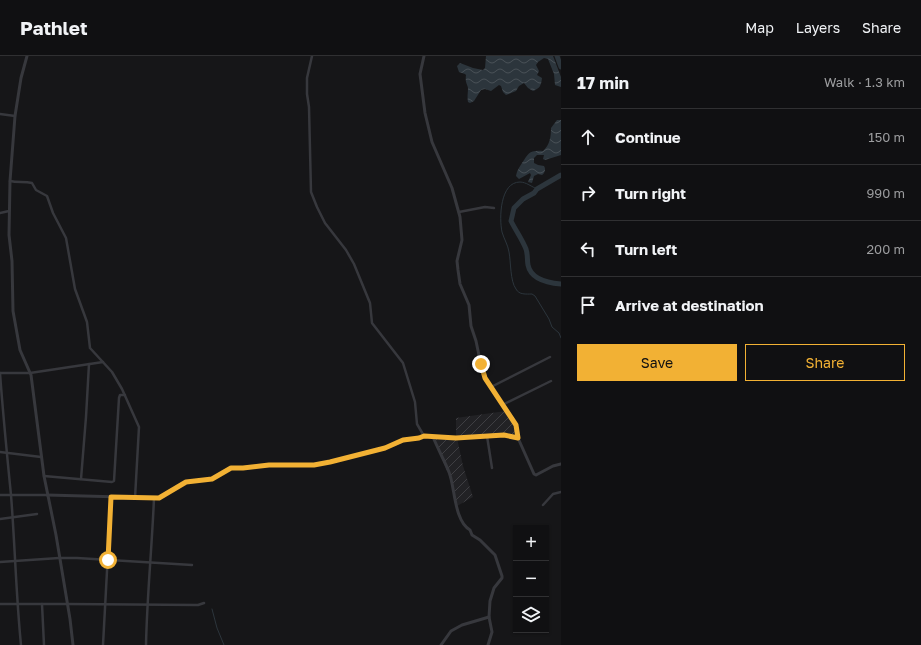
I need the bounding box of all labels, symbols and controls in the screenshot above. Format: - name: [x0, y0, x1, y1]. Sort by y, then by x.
- text: Pathlet: [20, 16, 88, 39]
- text: Map: [745, 19, 774, 36]
- text: Layers: [796, 19, 840, 36]
- text: Share: [862, 19, 901, 36]
- text: 17 min: [577, 72, 629, 93]
- text: Walk · 1.3 km: [824, 74, 905, 90]
- icon: ahead: [577, 126, 599, 148]
- text: Continue: [615, 128, 681, 146]
- text: 150 m: [868, 129, 905, 145]
- icon: right: [577, 182, 599, 204]
- text: Turn right: [615, 184, 686, 202]
- text: 990 m: [866, 185, 905, 201]
- icon: left: [577, 238, 599, 260]
- text: Turn left: [615, 240, 677, 258]
- text: 200 m: [867, 241, 905, 257]
- icon: arrive: [577, 294, 599, 316]
- text: Arrive at destination: [615, 296, 764, 314]
- button: Save: [577, 344, 737, 381]
- button: Share: [745, 344, 905, 381]
- route end: [472, 355, 490, 373]
- map controls: [513, 525, 549, 633]
- button: +: [513, 525, 549, 561]
- route start: [99, 551, 117, 569]
- button: −: [513, 561, 549, 597]
- button: layers: [513, 597, 549, 633]

